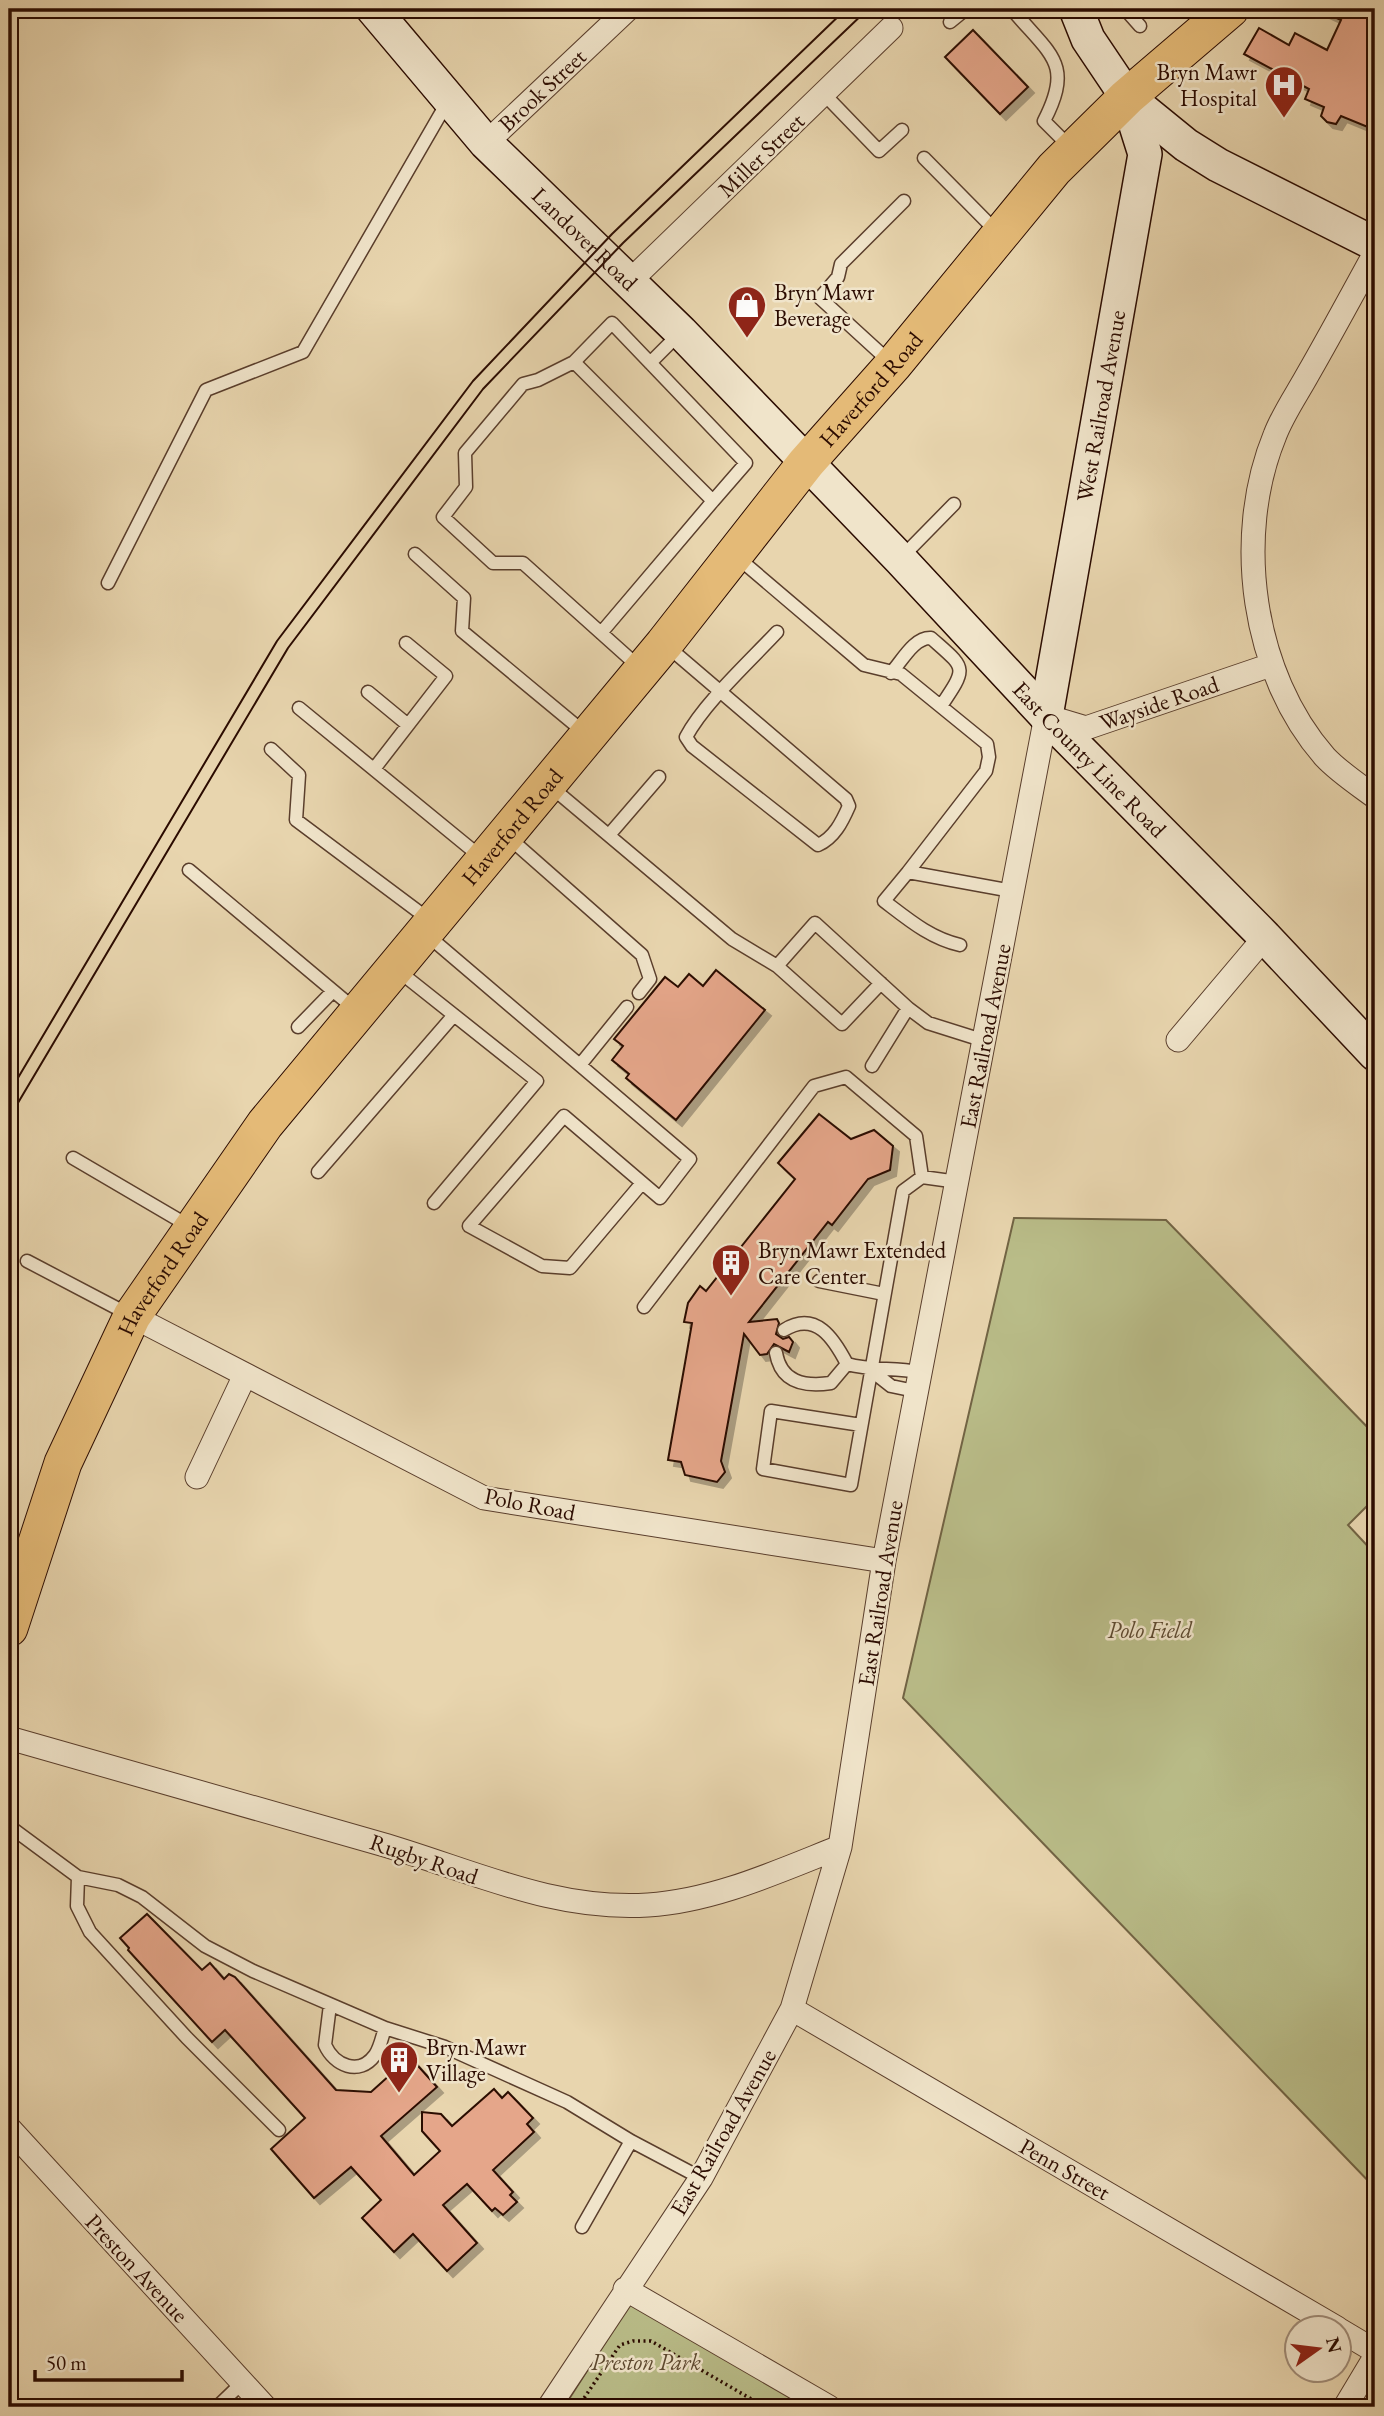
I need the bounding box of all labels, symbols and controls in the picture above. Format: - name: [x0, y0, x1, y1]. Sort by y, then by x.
- street label: Brook Street: [492, 41, 593, 138]
- place label: Bryn Mawr Hospital: [1157, 57, 1257, 113]
- hospital icon: Bryn Mawr Hospital: [1263, 64, 1305, 119]
- street label: Miller Street: [711, 106, 811, 204]
- street label: Landover Road: [525, 181, 645, 297]
- place label: Bryn Mawr Beverage: [774, 277, 875, 333]
- shop icon: Bryn Mawr Beverage: [726, 284, 768, 339]
- street label: West Railroad Avenue: [1069, 308, 1132, 504]
- street label: Haverford Road: [812, 325, 930, 453]
- street label: Wayside Road: [1095, 668, 1223, 737]
- street label: East County Line Road: [1006, 675, 1173, 844]
- street label: Haverford Road: [455, 762, 570, 892]
- street label: East Railroad Avenue: [952, 941, 1018, 1131]
- street label: Haverford Road: [110, 1205, 215, 1340]
- place label: Bryn Mawr Extended Care Center: [758, 1235, 947, 1291]
- building icon: Bryn Mawr Extended Care Center: [710, 1242, 752, 1297]
- street label: Polo Road: [482, 1480, 578, 1528]
- street label: East Railroad Avenue: [851, 1498, 909, 1688]
- park label: Polo Field: [1108, 1615, 1193, 1645]
- street label: Rugby Road: [366, 1826, 482, 1892]
- place label: Bryn Mawr Village: [426, 2032, 527, 2088]
- building icon: Bryn Mawr Village: [378, 2039, 420, 2094]
- street label: East Railroad Avenue: [663, 2043, 783, 2221]
- street label: Penn Street: [1014, 2131, 1116, 2207]
- street label: Preston Avenue: [79, 2207, 195, 2329]
- north arrow: [1282, 2314, 1352, 2384]
- text: N: [1320, 2335, 1348, 2356]
- scale bar: [35, 2339, 182, 2383]
- park label: Preston Park: [591, 2347, 702, 2377]
- text: 50 m: [46, 2349, 87, 2376]

